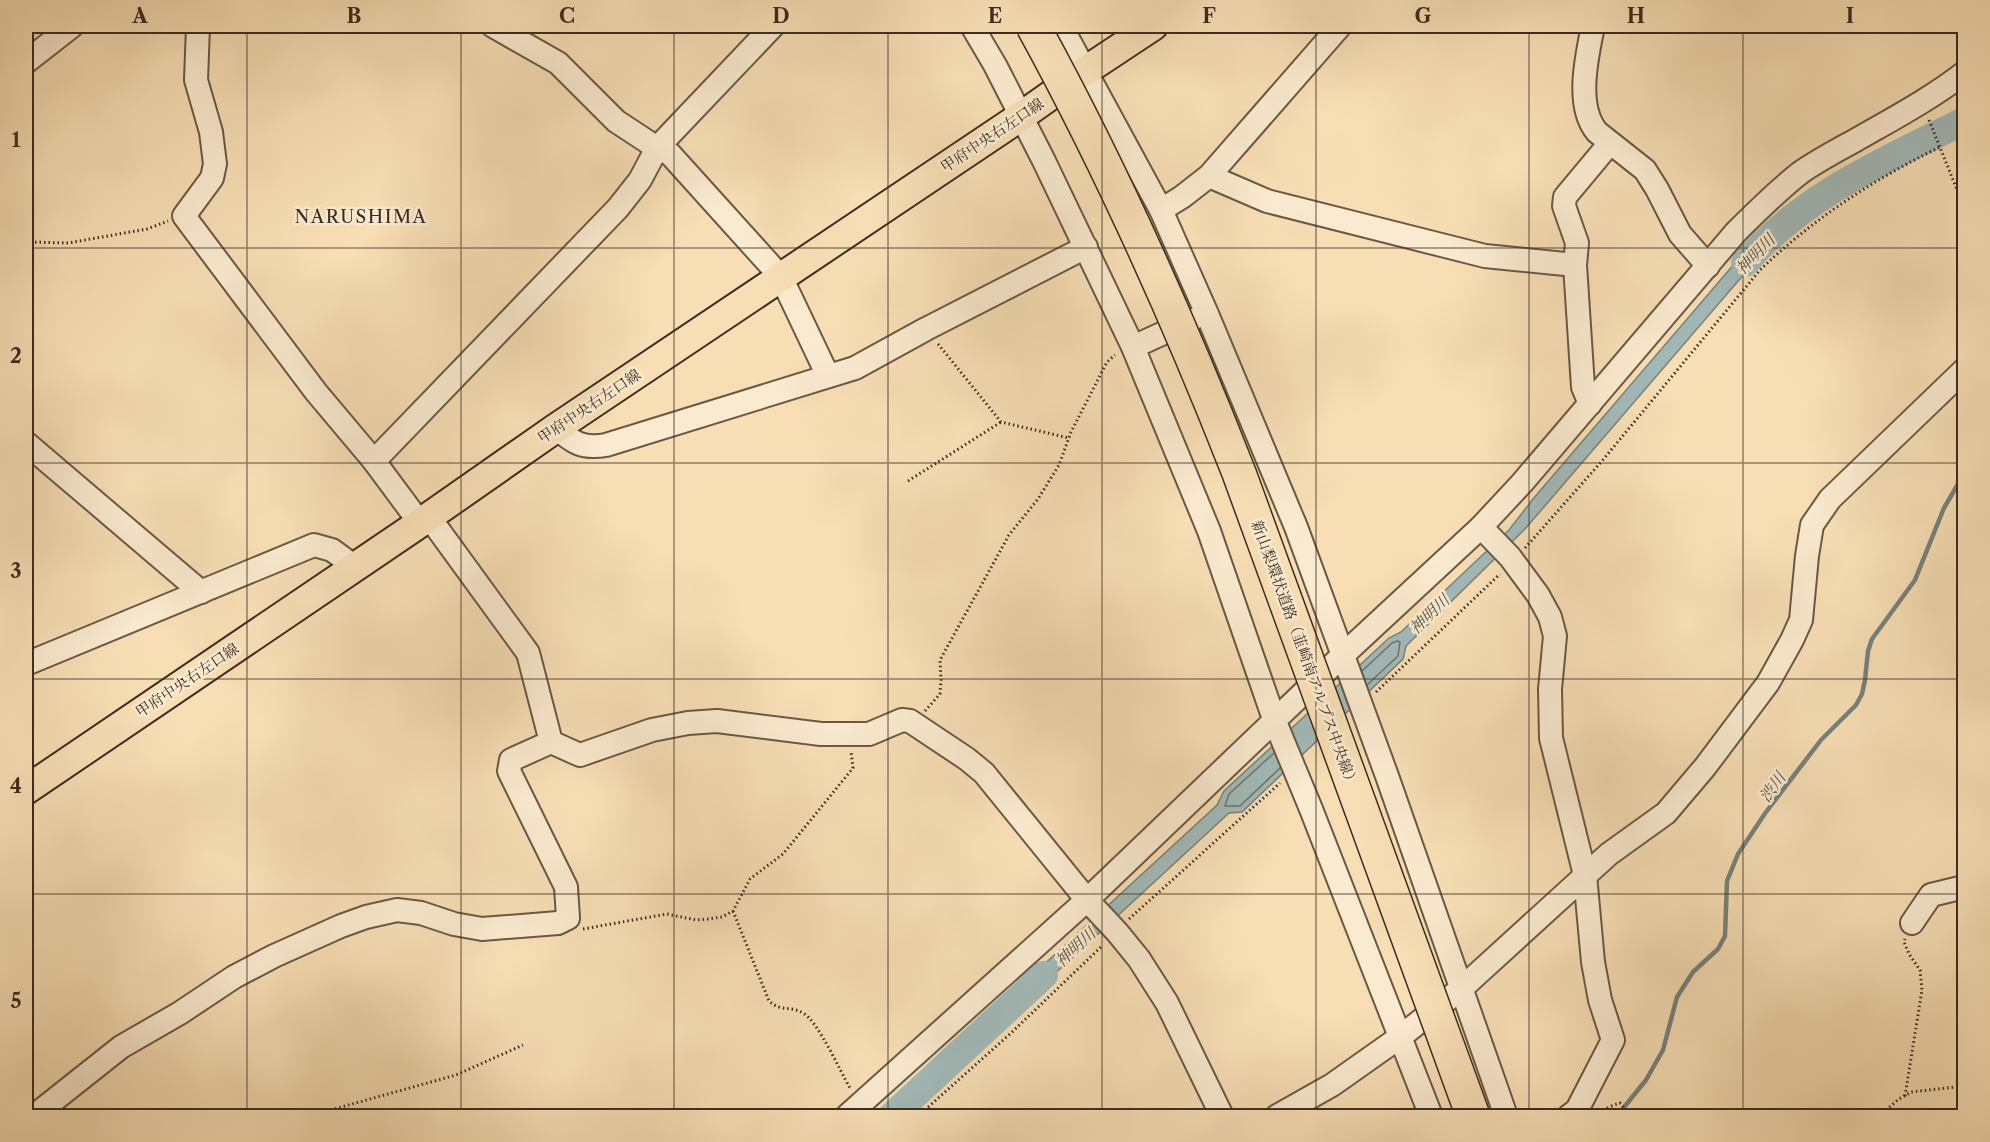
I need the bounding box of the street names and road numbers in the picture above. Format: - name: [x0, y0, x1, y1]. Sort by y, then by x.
- street label: 甲府中央右左口線: [937, 94, 1047, 176]
- street label: 甲府中央右左口線: [534, 365, 644, 447]
- street label: 新山梨環状道路（韮崎南アルプス中央線）: [1248, 517, 1362, 791]
- street label: 甲府中央右左口線: [132, 639, 242, 721]

